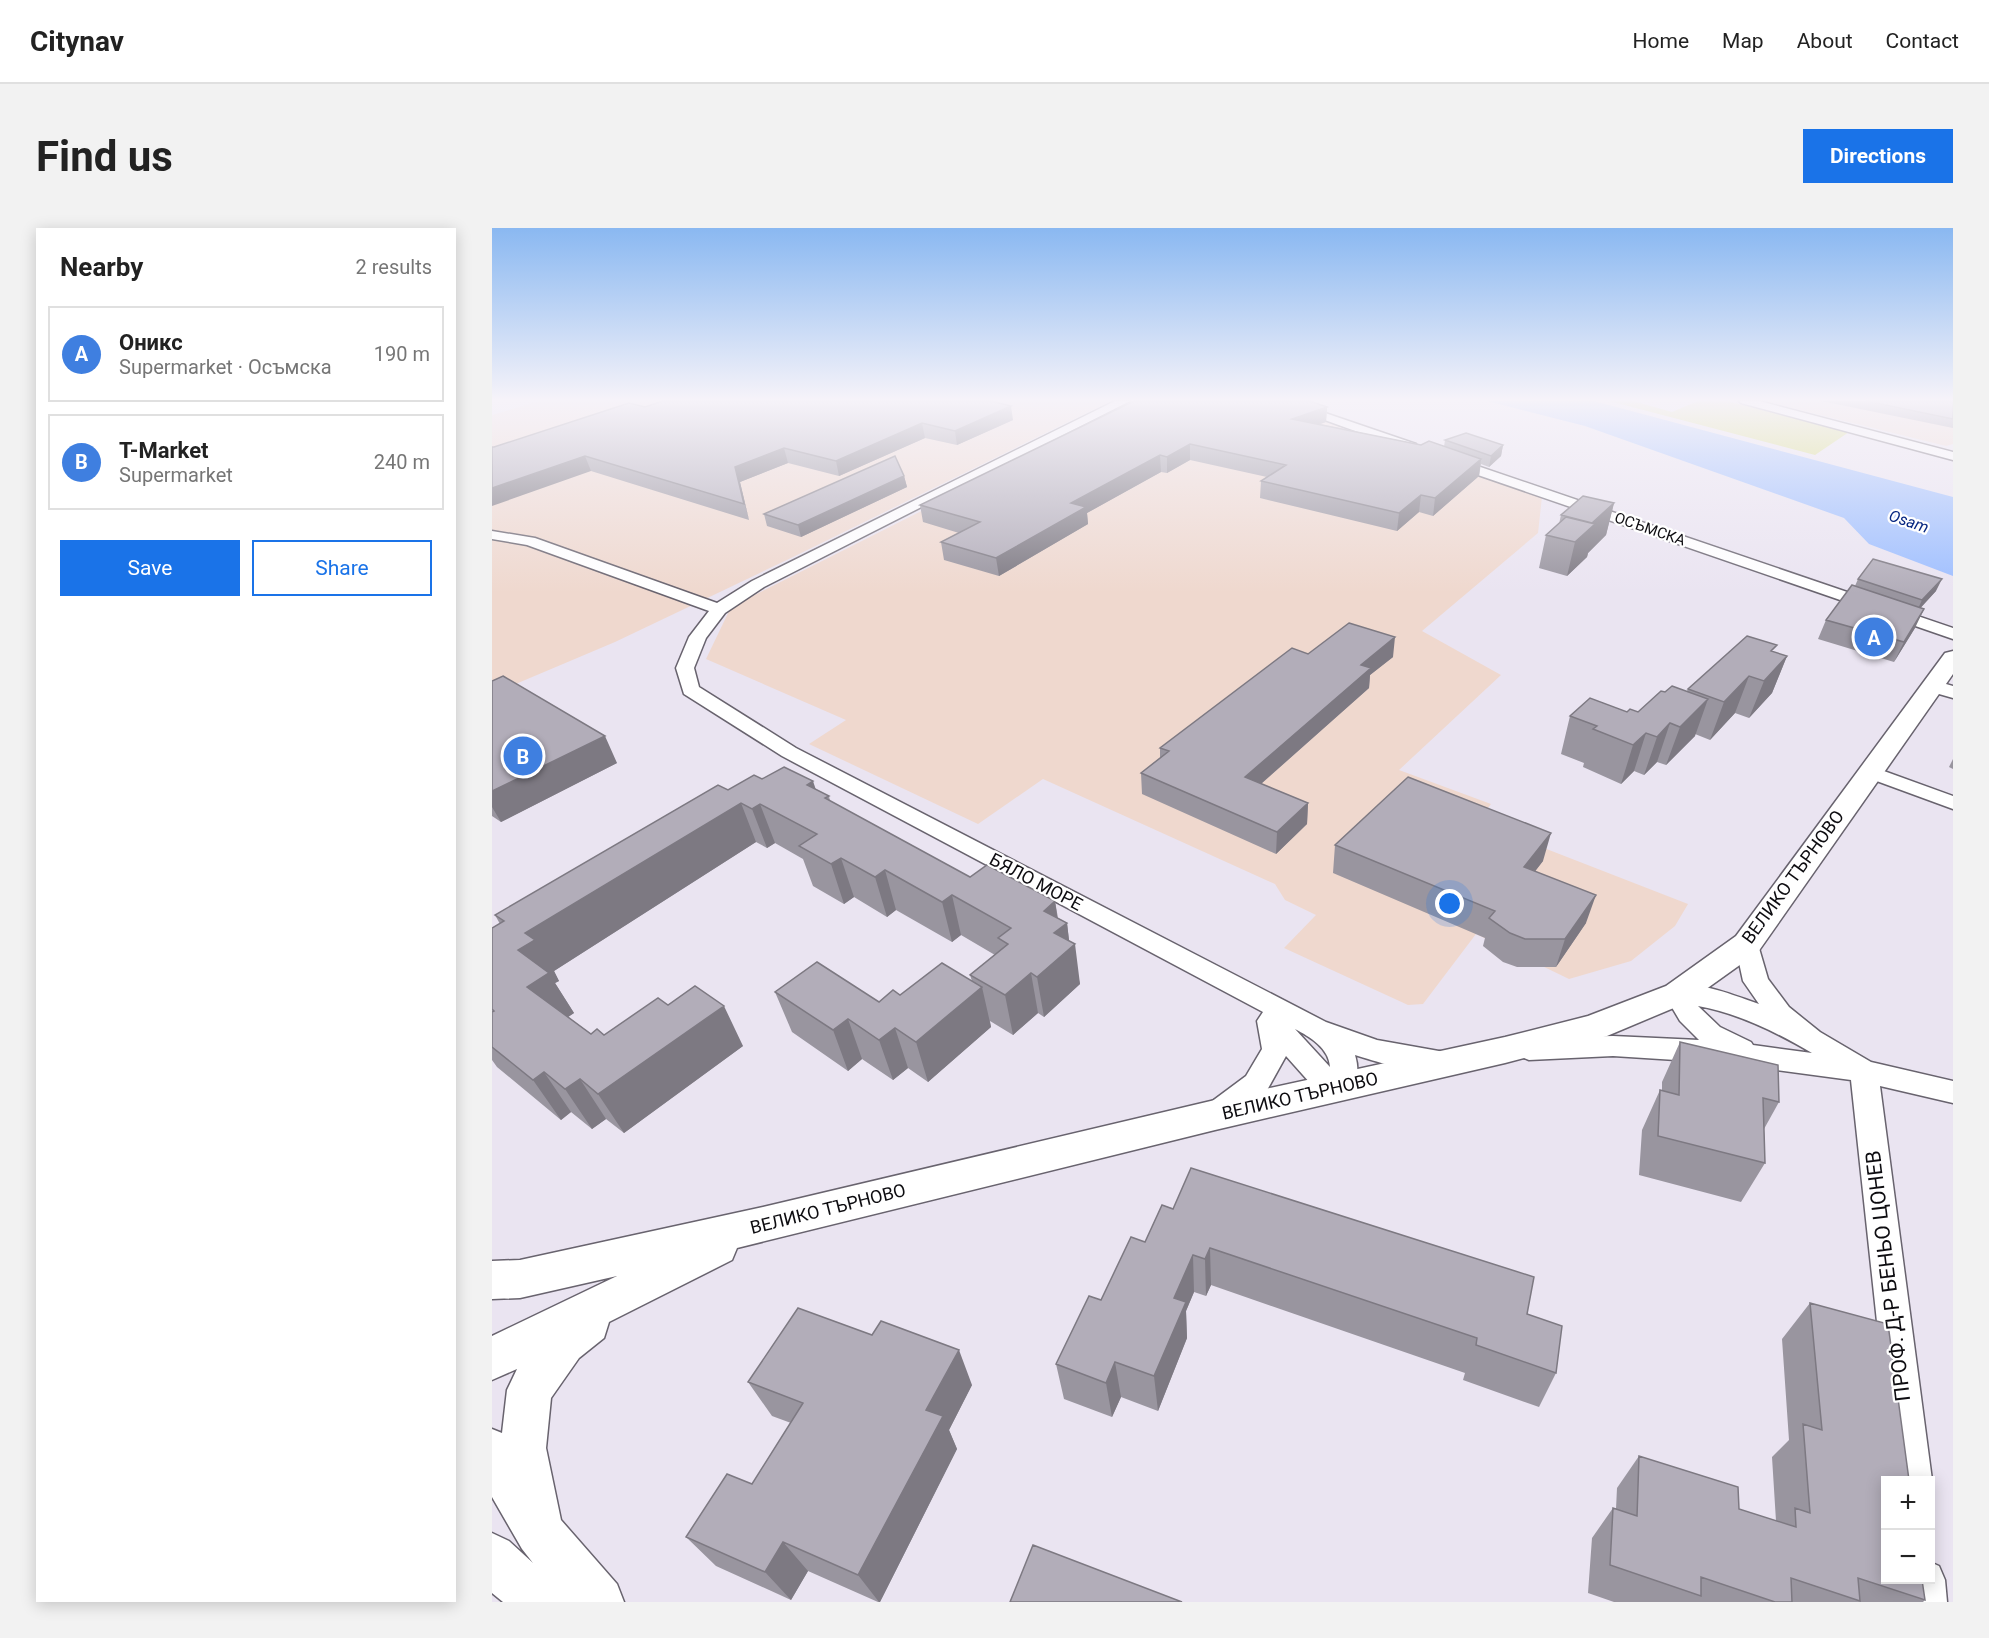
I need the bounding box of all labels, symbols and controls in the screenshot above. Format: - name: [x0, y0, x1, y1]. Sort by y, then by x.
- text: Citynav: [30, 25, 124, 58]
- text: Home: [1633, 29, 1689, 53]
- text: Map: [1722, 29, 1764, 53]
- text: About: [1797, 29, 1853, 53]
- text: Contact: [1886, 29, 1959, 53]
- button: Directions: [1803, 129, 1953, 183]
- text: Find us: [36, 132, 173, 181]
- text: Nearby: [60, 252, 143, 282]
- text: 2 results: [356, 255, 432, 279]
- text: Оникс: [119, 330, 183, 355]
- text: A: [75, 342, 88, 366]
- text: 190 m: [374, 342, 430, 366]
- text: Supermarket · Осъмска: [119, 355, 332, 379]
- text: T-Market: [119, 438, 208, 463]
- text: B: [75, 450, 88, 474]
- text: 240 m: [374, 450, 430, 474]
- text: Supermarket: [119, 463, 233, 487]
- water label: Osam: [1886, 506, 1931, 537]
- street label: ОСЪМСКА: [1612, 508, 1688, 550]
- button: Save: [60, 540, 240, 596]
- button: Share: [252, 540, 432, 596]
- pin: A: [1854, 614, 1894, 660]
- pin: B: [504, 734, 543, 778]
- street label: ВЕЛИКО ТЪРНОВО: [1737, 806, 1848, 947]
- street label: БЯЛО МОРЕ: [986, 848, 1086, 915]
- your location: [1435, 889, 1464, 918]
- street label: ВЕЛИКО ТЪРНОВО: [1220, 1067, 1380, 1124]
- street label: ПРОФ. Д-Р БЕНЬО ЦОНЕВ: [1861, 1149, 1915, 1403]
- street label: ВЕЛИКО ТЪРНОВО: [748, 1179, 908, 1238]
- map controls: [1881, 1476, 1935, 1584]
- button: +: [1881, 1476, 1935, 1530]
- button: −: [1881, 1530, 1935, 1584]

